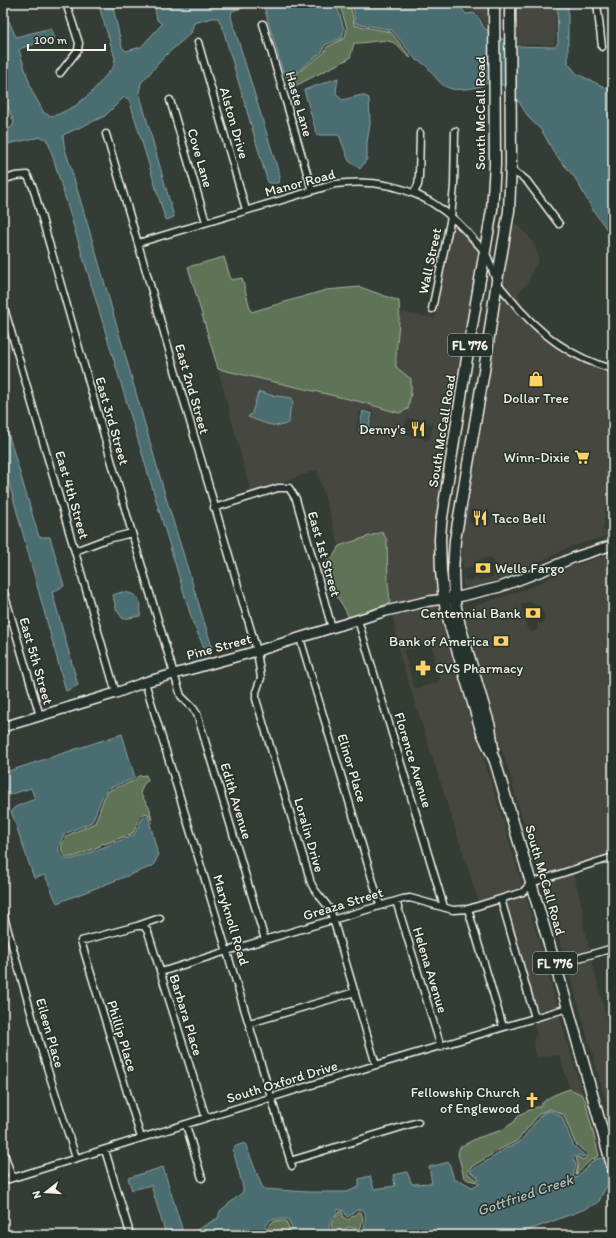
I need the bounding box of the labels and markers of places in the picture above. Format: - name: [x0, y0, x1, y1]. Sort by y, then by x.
- shop icon: Dollar Tree: [527, 370, 545, 388]
- place label: Dollar Tree: [503, 390, 569, 407]
- restaurant icon: Denny's: [409, 420, 427, 438]
- place label: Denny's: [359, 421, 406, 438]
- supermarket icon: Winn-Dixie: [573, 448, 591, 466]
- place label: Winn-Dixie: [504, 449, 570, 466]
- restaurant icon: Taco Bell: [471, 509, 489, 527]
- place label: Taco Bell: [492, 510, 546, 527]
- bank icon: Wells Fargo: [474, 559, 492, 577]
- place label: Wells Fargo: [495, 560, 564, 577]
- bank icon: Centennial Bank: [524, 604, 542, 622]
- place label: Centennial Bank: [421, 605, 522, 622]
- bank icon: Bank of America: [492, 632, 510, 650]
- place label: Bank of America: [389, 633, 489, 650]
- pharmacy icon: CVS Pharmacy: [414, 659, 432, 677]
- place label: CVS Pharmacy: [435, 660, 524, 677]
- place label: Fellowship Church of Englewood: [411, 1084, 520, 1117]
- church icon: Fellowship Church of Englewood: [523, 1091, 541, 1109]

